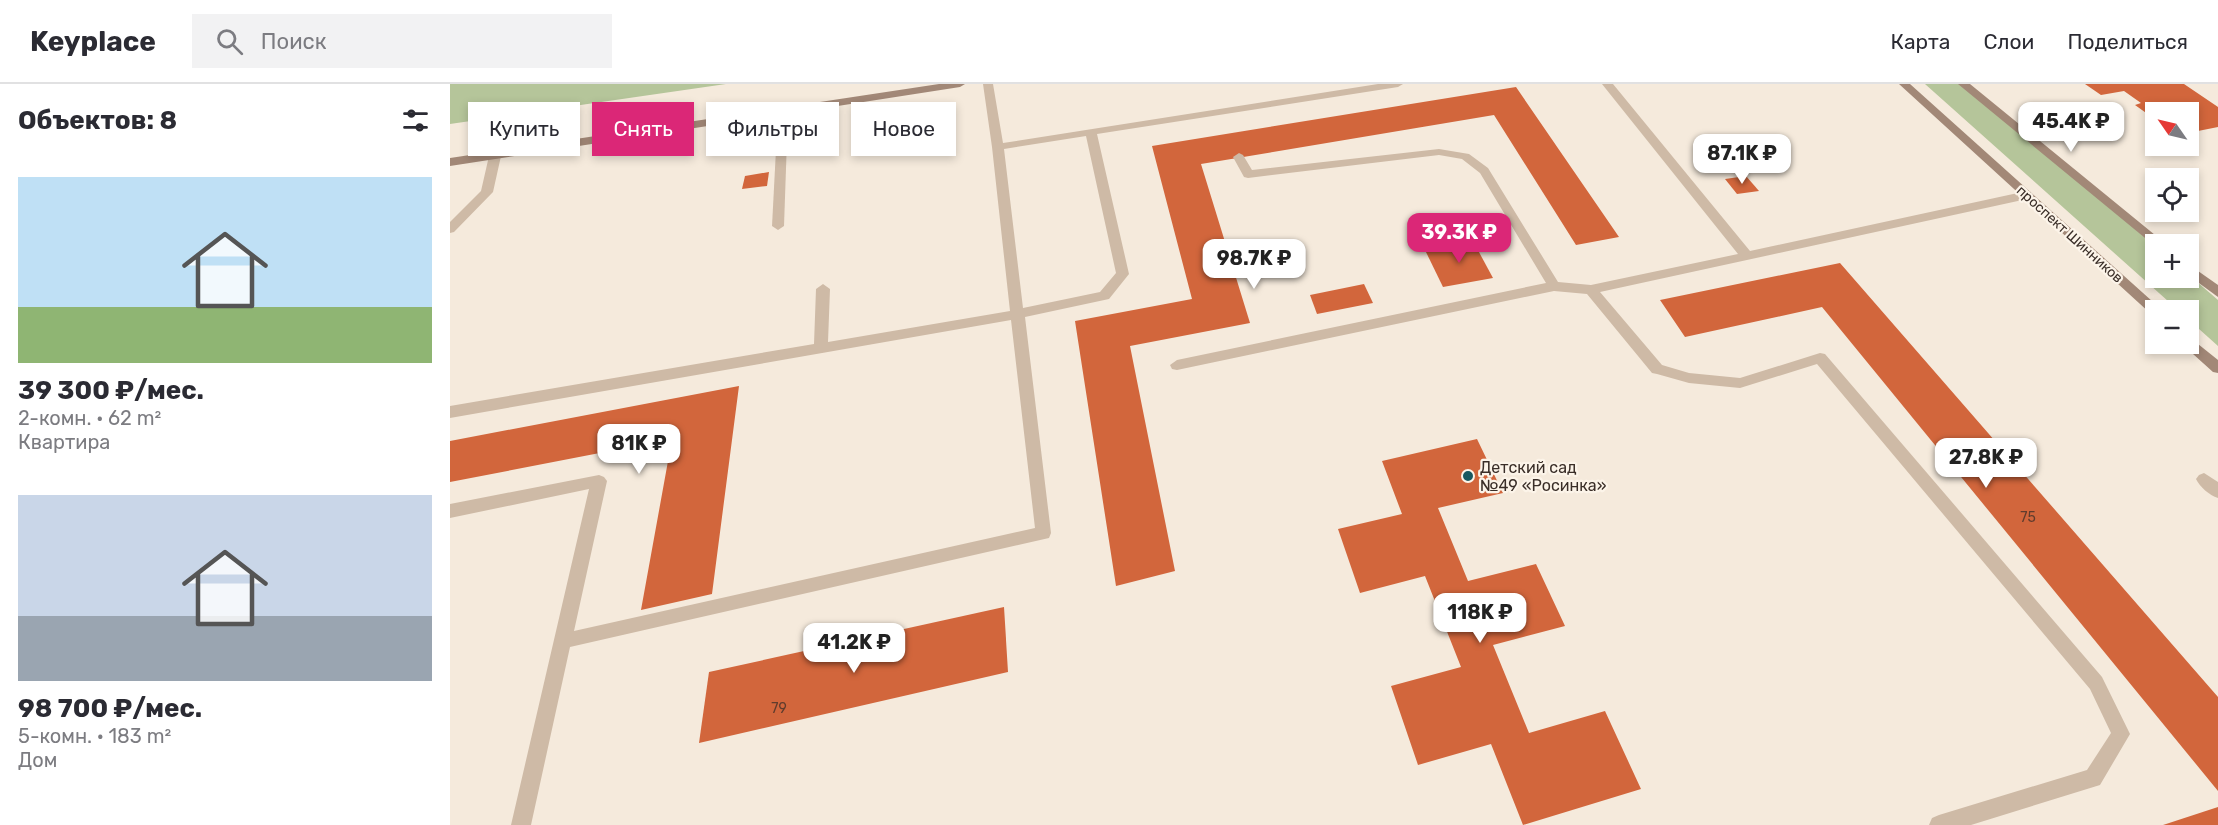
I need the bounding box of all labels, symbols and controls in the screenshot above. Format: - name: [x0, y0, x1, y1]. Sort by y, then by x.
- search box: [192, 14, 612, 68]
- text: Keyplace: [30, 25, 156, 58]
- icon: search: [213, 25, 246, 58]
- text: Поиск: [261, 28, 326, 55]
- text: Карта: [1890, 29, 1950, 54]
- text: Слои: [1983, 29, 2034, 54]
- text: Поделиться: [2067, 29, 2188, 54]
- chip: Купить: [468, 102, 580, 156]
- chip: Снять: [592, 102, 694, 156]
- chip: Фильтры: [706, 102, 839, 156]
- chip: Новое: [851, 102, 956, 156]
- pin: 45.4K ₽: [2016, 102, 2126, 153]
- north arrow: [2145, 102, 2199, 156]
- map controls: [2145, 102, 2199, 354]
- icon: filters: [399, 104, 432, 137]
- text: Объектов: 8: [18, 105, 177, 136]
- text: 45.4K ₽: [2032, 109, 2110, 133]
- pin: 87.1K ₽: [1687, 134, 1797, 185]
- text: 87.1K ₽: [1707, 141, 1777, 165]
- button: locate: [2145, 168, 2199, 222]
- street label: проспект Шинников: [2013, 182, 2126, 287]
- pin: 39.3K ₽: [1404, 213, 1514, 264]
- icon: home: [171, 216, 279, 324]
- text: 39.3K ₽: [1421, 220, 1497, 244]
- button: +: [2145, 234, 2199, 288]
- pin: 98.7K ₽: [1199, 239, 1309, 290]
- text: 98.7K ₽: [1217, 246, 1291, 270]
- button: −: [2145, 300, 2199, 354]
- text: 39 300 ₽/мес.: [18, 375, 204, 406]
- text: 2-комн. · 62 m²: [18, 406, 161, 430]
- pin: 81K ₽: [597, 424, 681, 475]
- text: Квартира: [18, 430, 110, 454]
- text: 81K ₽: [611, 431, 667, 455]
- pin: 27.8K ₽: [1931, 438, 2041, 489]
- text: 27.8K ₽: [1949, 445, 2023, 469]
- place label: Детский сад №49 «Росинка»: [1480, 458, 1607, 495]
- marker: Детский сад №49 «Росинка»: [1461, 469, 1475, 483]
- house number: 75: [2020, 509, 2036, 526]
- icon: home: [171, 534, 279, 642]
- pin: 118K ₽: [1431, 593, 1529, 644]
- text: 118K ₽: [1447, 600, 1513, 624]
- pin: 41.2K ₽: [799, 623, 909, 674]
- text: 41.2K ₽: [817, 630, 891, 654]
- text: 98 700 ₽/мес.: [18, 693, 202, 724]
- house number: 79: [771, 700, 787, 717]
- text: 5-комн. · 183 m²: [18, 724, 171, 748]
- text: Дом: [18, 748, 57, 772]

